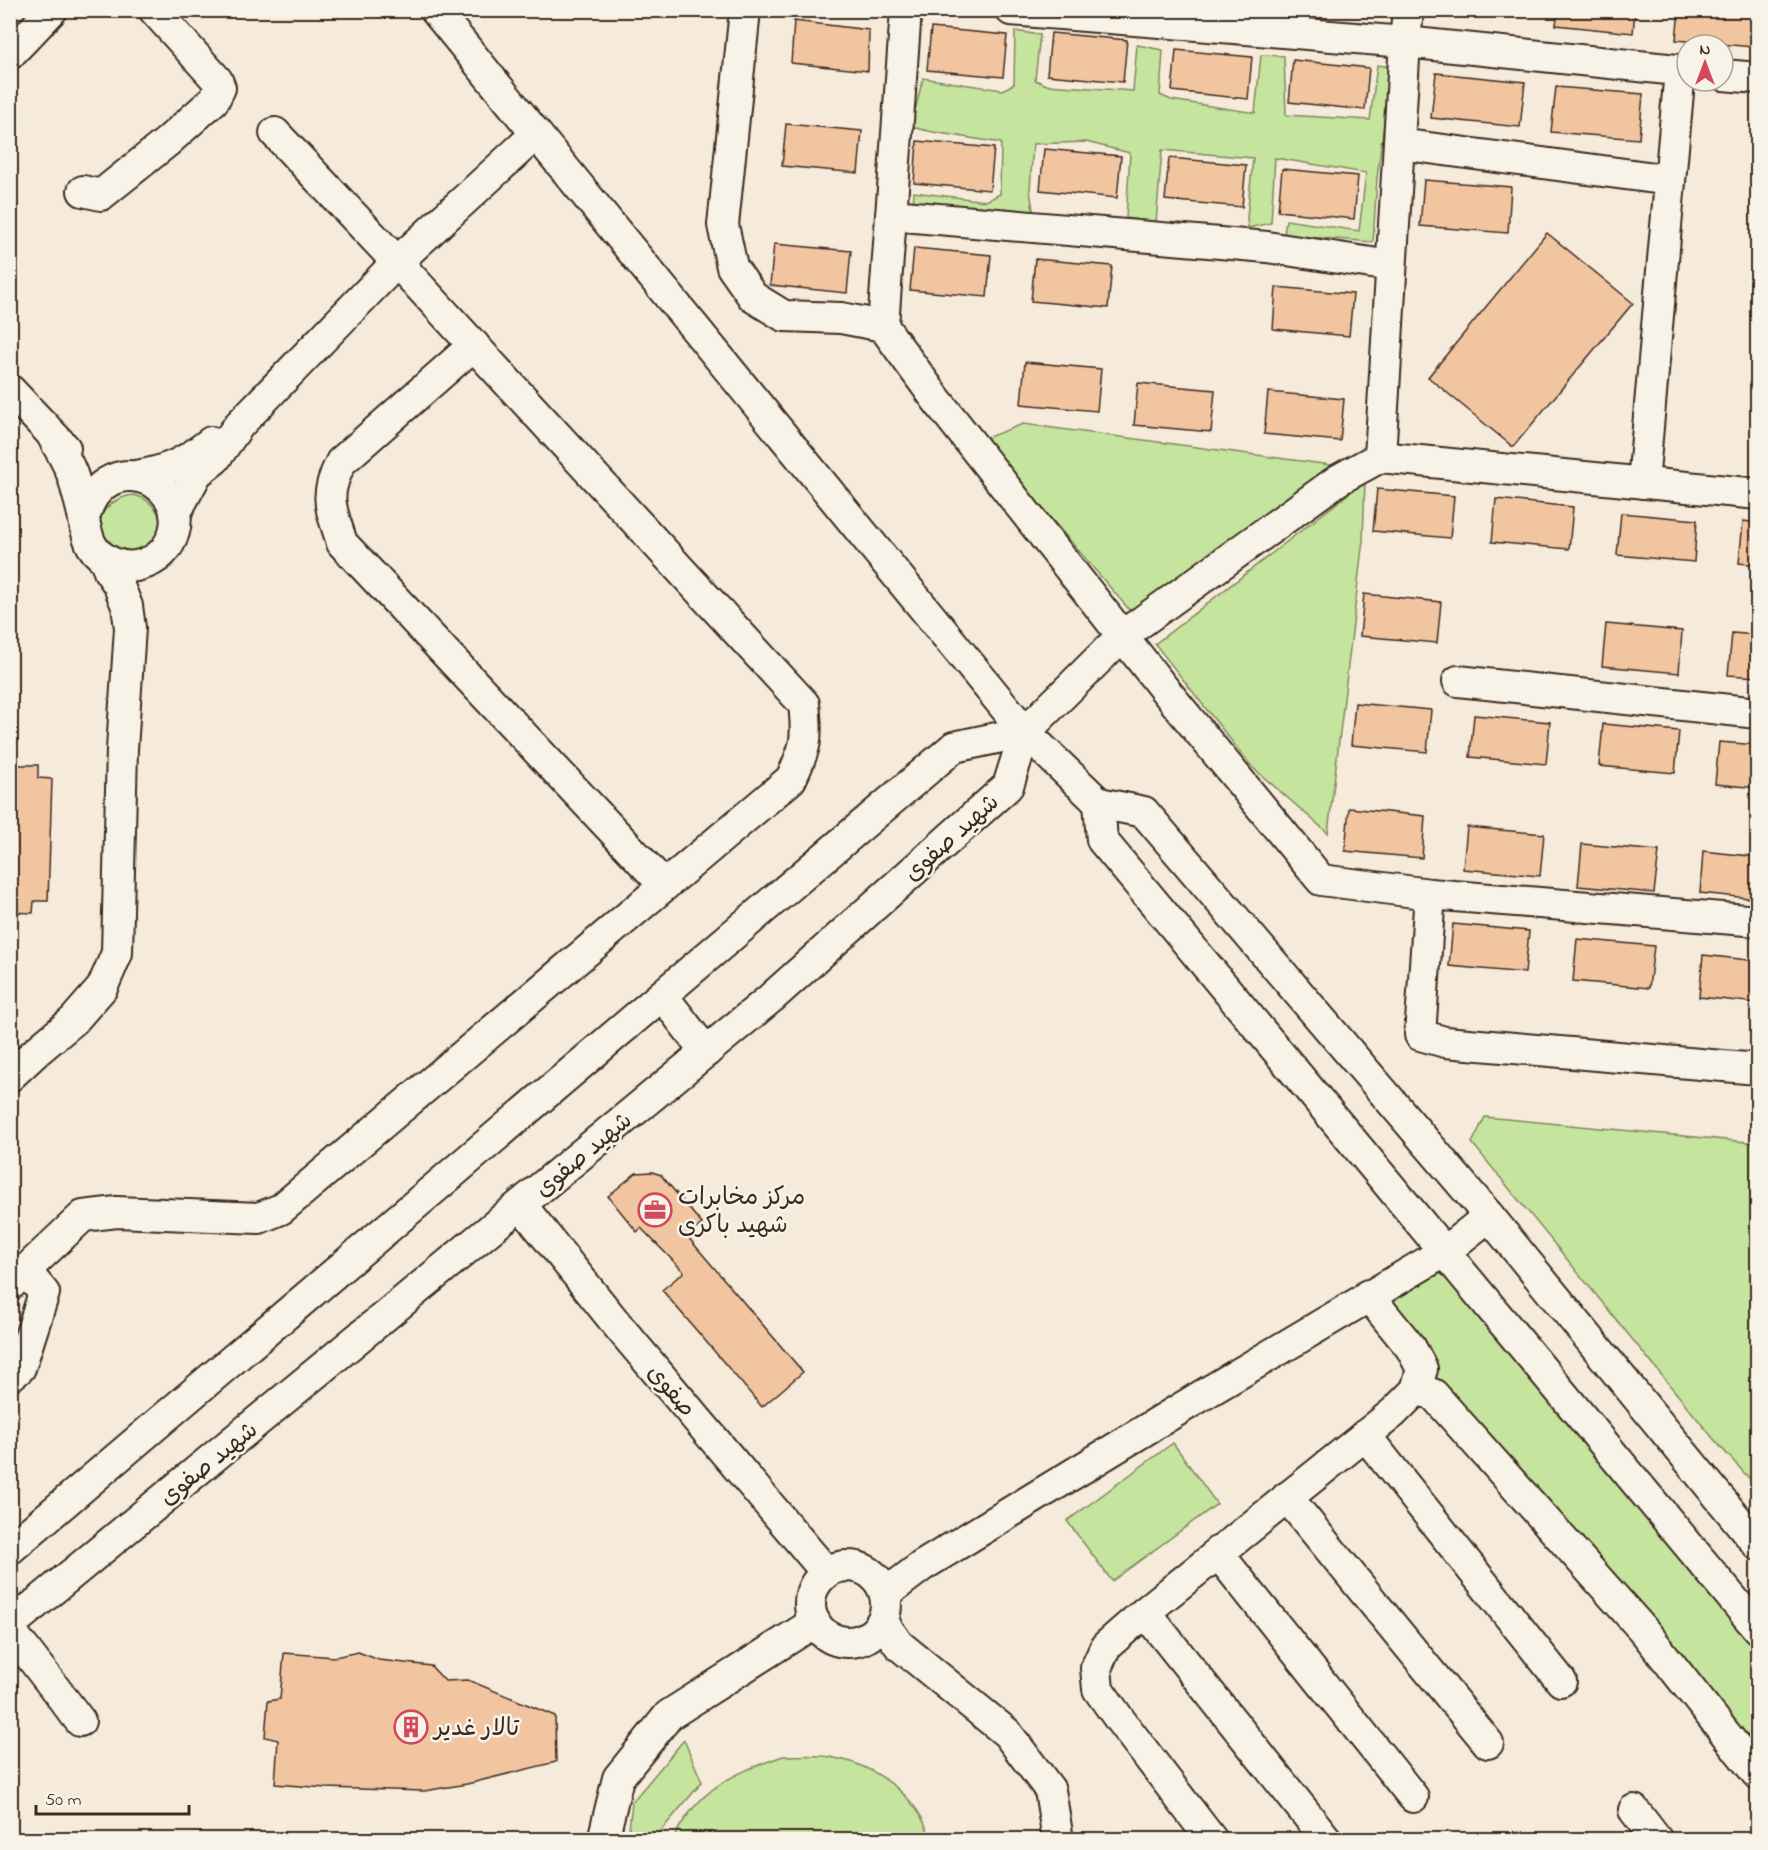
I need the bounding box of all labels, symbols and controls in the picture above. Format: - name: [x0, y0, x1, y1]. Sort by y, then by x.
- north arrow: [1675, 33, 1735, 93]
- text: N: [1700, 38, 1711, 62]
- street label: شهید صفوی: [897, 786, 1008, 891]
- street label: شهید صفوی: [528, 1105, 641, 1207]
- place label: مرکز مخابرات شهید باکری: [678, 1181, 805, 1244]
- office icon: مرکز مخابرات شهید باکری: [637, 1192, 673, 1228]
- street label: صفوی: [637, 1357, 703, 1426]
- street label: شهید صفوی: [153, 1414, 266, 1516]
- building icon: تالار غدیر: [393, 1709, 429, 1745]
- place label: تالار غدیر: [432, 1712, 520, 1747]
- scale bar: [36, 1778, 189, 1816]
- text: 50 m: [45, 1788, 82, 1814]

